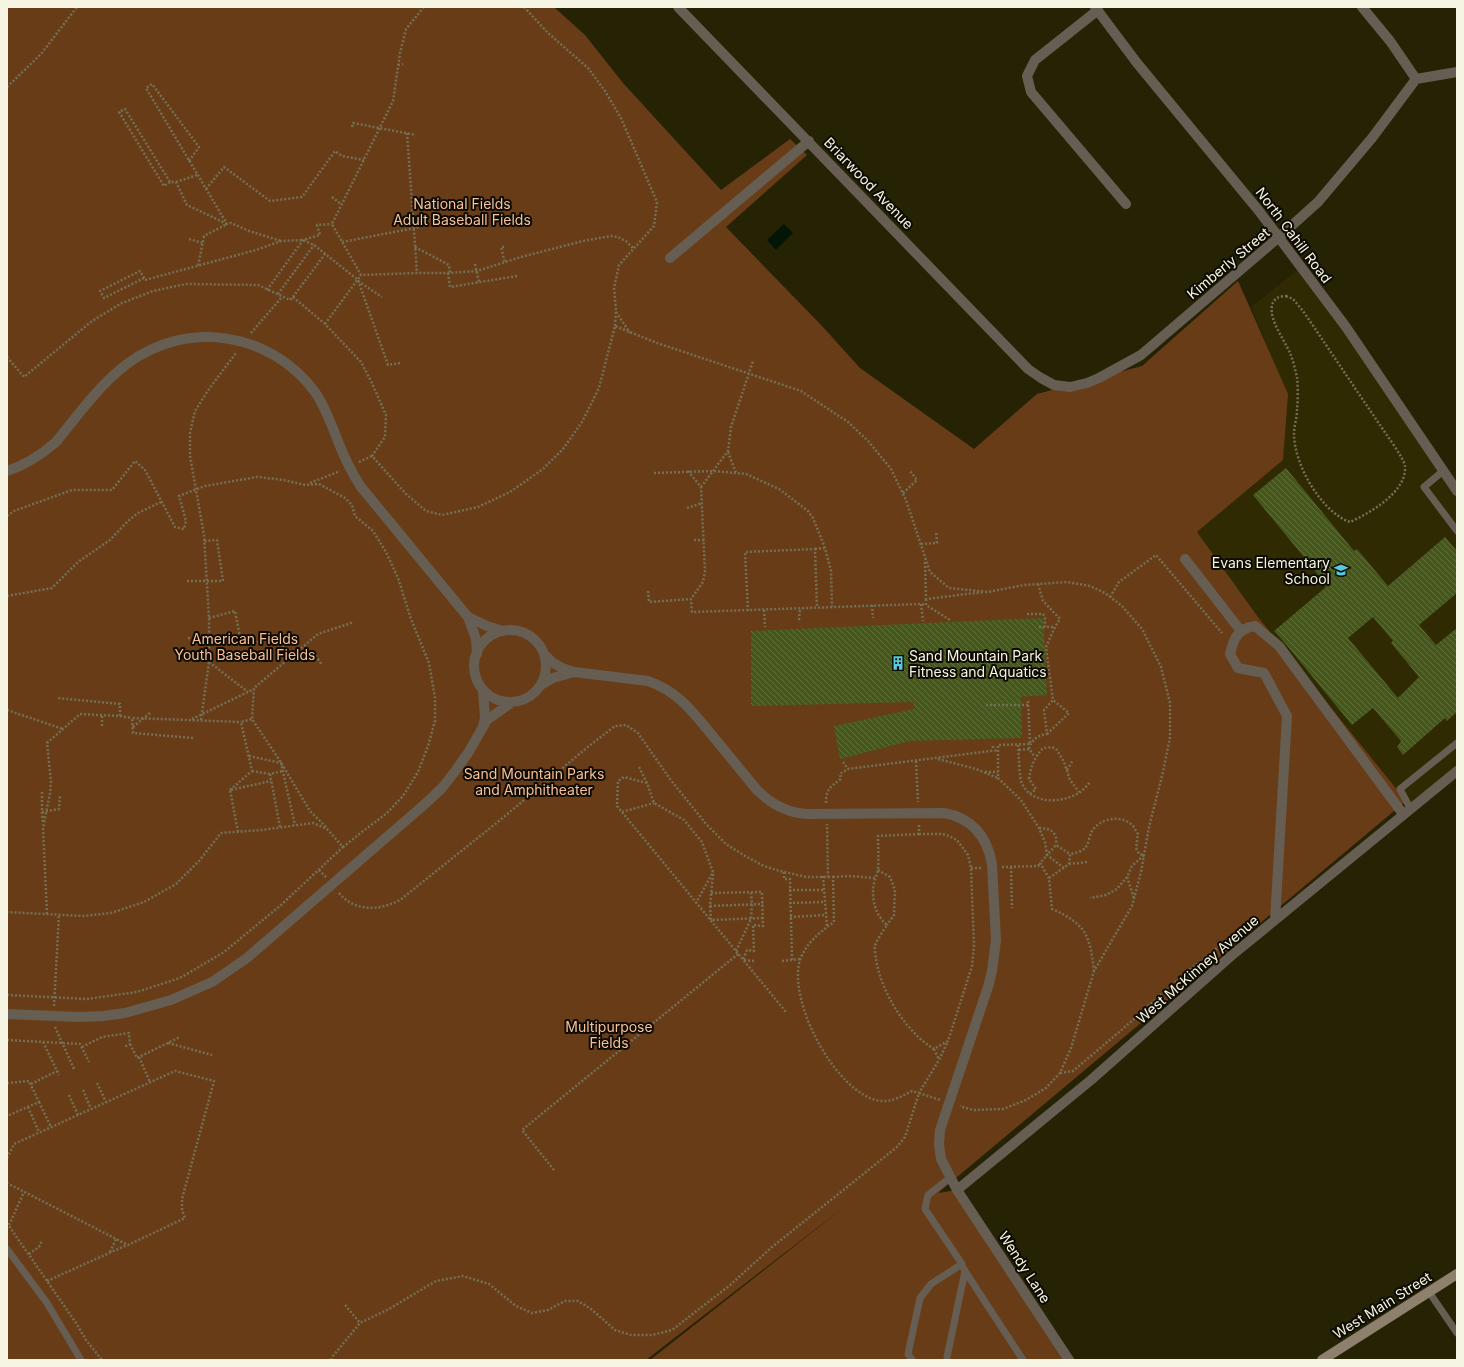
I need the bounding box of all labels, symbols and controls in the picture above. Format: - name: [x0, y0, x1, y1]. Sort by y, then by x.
- street label: Briarwood Avenue: [821, 134, 917, 232]
- street label: North Cahill Road: [1252, 184, 1336, 286]
- park label: National Fields Adult Baseball Fields: [393, 195, 531, 228]
- street label: Kimberly Street: [1183, 223, 1273, 302]
- place label: Evans Elementary School: [1212, 554, 1330, 587]
- school or university icon: Evans Elementary School: [1333, 562, 1349, 578]
- park label: American Fields Youth Baseball Fields: [175, 630, 315, 663]
- place label: Sand Mountain Park Fitness and Aquatics: [909, 647, 1047, 680]
- building icon: Sand Mountain Park Fitness and Aquatics: [890, 655, 906, 671]
- park label: Sand Mountain Parks and Amphitheater: [464, 765, 604, 798]
- street label: West McKinney Avenue: [1132, 911, 1262, 1027]
- park label: Multipurpose Fields: [565, 1018, 653, 1051]
- street label: Wendy Lane: [995, 1228, 1055, 1306]
- street label: West Main Street: [1330, 1268, 1435, 1342]

